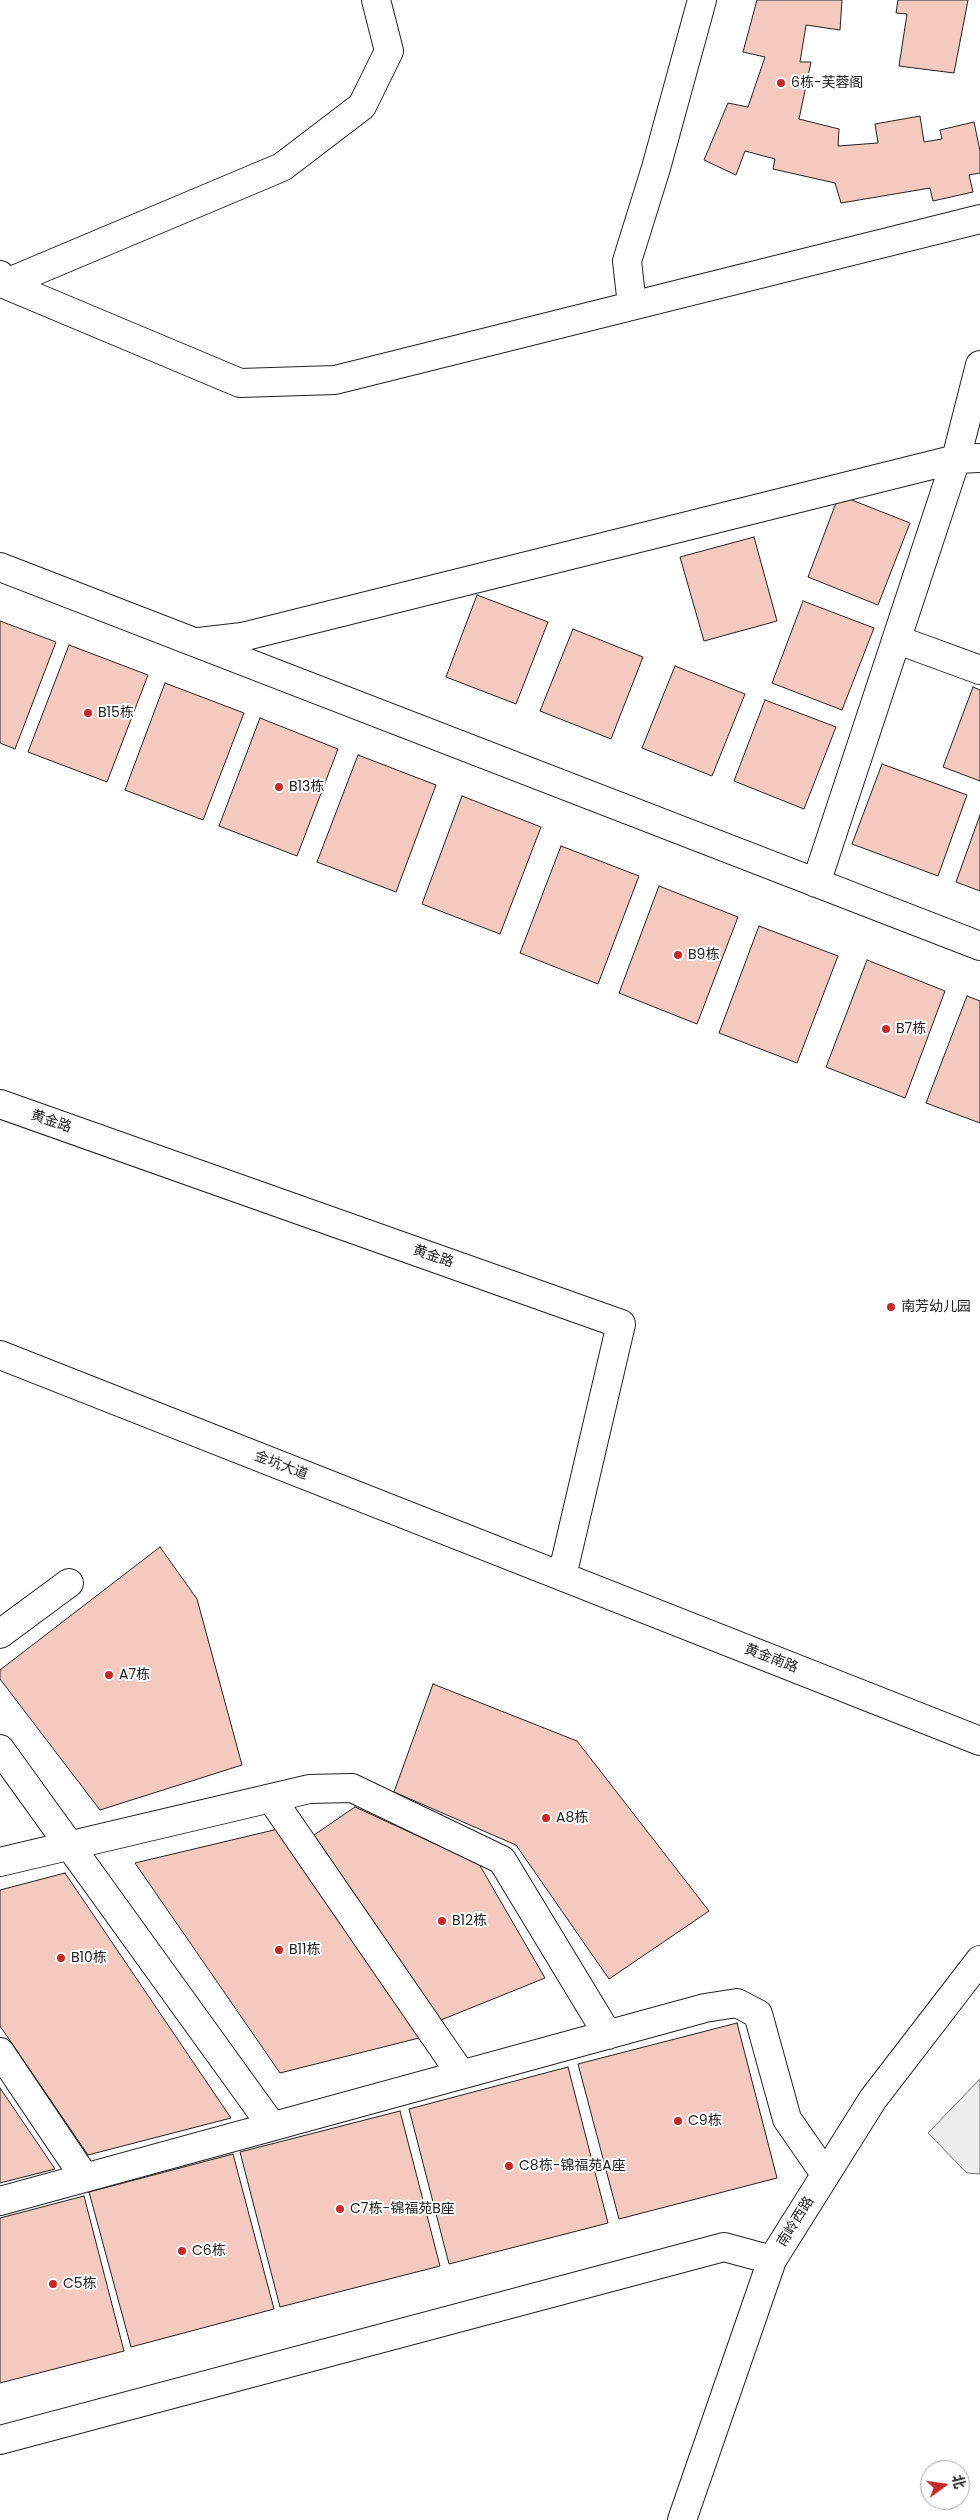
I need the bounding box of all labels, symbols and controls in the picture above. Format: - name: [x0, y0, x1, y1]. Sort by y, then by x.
- place label: 6栋-芙蓉阁: [791, 75, 864, 91]
- marker: 6栋-芙蓉阁: [775, 77, 787, 89]
- place label: B15栋: [98, 705, 134, 721]
- marker: B15栋: [82, 707, 94, 719]
- place label: B13栋: [289, 779, 324, 795]
- marker: B13栋: [273, 781, 285, 793]
- place label: B9栋: [688, 947, 719, 963]
- marker: B9栋: [672, 949, 684, 961]
- place label: B7栋: [896, 1021, 926, 1037]
- marker: B7栋: [880, 1023, 892, 1035]
- street label: 黄金路: [28, 1107, 74, 1137]
- street label: 黄金路: [410, 1242, 456, 1272]
- place label: 南芳幼儿园: [901, 1299, 971, 1315]
- marker: 南芳幼儿园: [885, 1301, 897, 1313]
- street label: 金坑大道: [252, 1448, 310, 1484]
- street label: 黄金南路: [742, 1641, 800, 1677]
- place label: A7栋: [119, 1667, 150, 1683]
- marker: A7栋: [103, 1669, 115, 1681]
- place label: A8栋: [556, 1810, 588, 1826]
- marker: A8栋: [540, 1812, 552, 1824]
- place label: B12栋: [452, 1913, 487, 1929]
- marker: B12栋: [436, 1915, 448, 1927]
- place label: B11栋: [289, 1942, 321, 1958]
- marker: B11栋: [273, 1944, 285, 1956]
- place label: B10栋: [71, 1950, 107, 1966]
- marker: B10栋: [55, 1952, 67, 1964]
- place label: C9栋: [688, 2113, 722, 2129]
- marker: C9栋: [672, 2115, 684, 2127]
- place label: C8栋-锦福苑A座: [519, 2158, 626, 2174]
- marker: C8栋-锦福苑A座: [503, 2160, 515, 2172]
- street label: 南岭西路: [774, 2194, 818, 2250]
- place label: C7栋-锦福苑B座: [350, 2201, 455, 2217]
- marker: C7栋-锦福苑B座: [334, 2203, 346, 2215]
- place label: C6栋: [192, 2243, 226, 2259]
- marker: C6栋: [176, 2245, 188, 2257]
- place label: C5栋: [63, 2276, 97, 2292]
- marker: C5栋: [47, 2278, 59, 2290]
- north arrow: [920, 2460, 970, 2510]
- text: 北: [947, 2472, 970, 2491]

